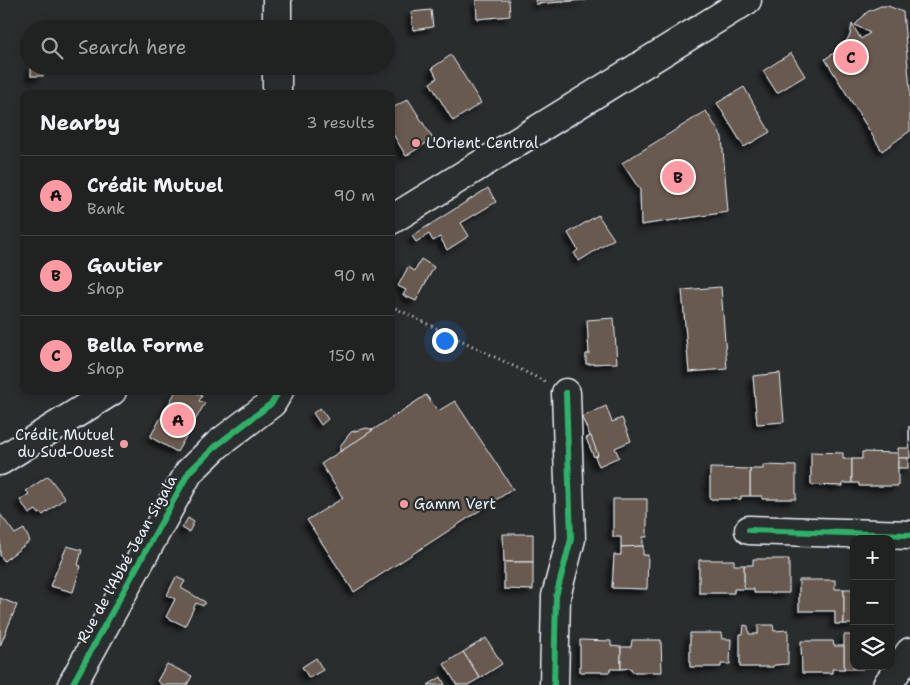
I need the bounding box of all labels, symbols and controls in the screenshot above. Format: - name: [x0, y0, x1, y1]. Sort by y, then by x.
- search box: [20, 20, 395, 75]
- icon: search: [38, 34, 66, 62]
- text: Search here: [78, 35, 187, 60]
- pin: C: [835, 38, 867, 76]
- text: Nearby: [40, 109, 120, 137]
- text: 3 results: [306, 112, 375, 133]
- place label: L'Orient Central: [426, 133, 539, 153]
- marker: L'Orient Central: [410, 137, 422, 149]
- pin: B: [662, 158, 694, 196]
- text: Crédit Mutuel: [87, 173, 223, 198]
- text: A: [50, 185, 62, 206]
- text: 90 m: [334, 185, 375, 206]
- text: Bank: [87, 198, 125, 219]
- text: Gautier: [87, 253, 163, 278]
- text: B: [51, 265, 61, 286]
- text: 90 m: [334, 265, 375, 286]
- text: Shop: [87, 278, 124, 299]
- your location: [432, 328, 458, 354]
- text: Bella Forme: [87, 333, 204, 358]
- text: C: [51, 345, 61, 366]
- text: 150 m: [328, 345, 375, 366]
- text: Shop: [87, 358, 124, 379]
- pin: A: [162, 401, 194, 439]
- place label: Crédit Mutuel du Sud-Ouest: [15, 425, 114, 462]
- marker: Crédit Mutuel du Sud-Ouest: [118, 438, 130, 450]
- street label: Rue de l'Abbé Jean Sigala: [72, 471, 182, 646]
- place label: Gamm Vert: [414, 494, 496, 514]
- marker: Gamm Vert: [398, 498, 410, 510]
- map controls: [850, 535, 895, 670]
- button: +: [850, 535, 895, 580]
- button: −: [850, 580, 895, 625]
- button: layers: [850, 625, 895, 670]

